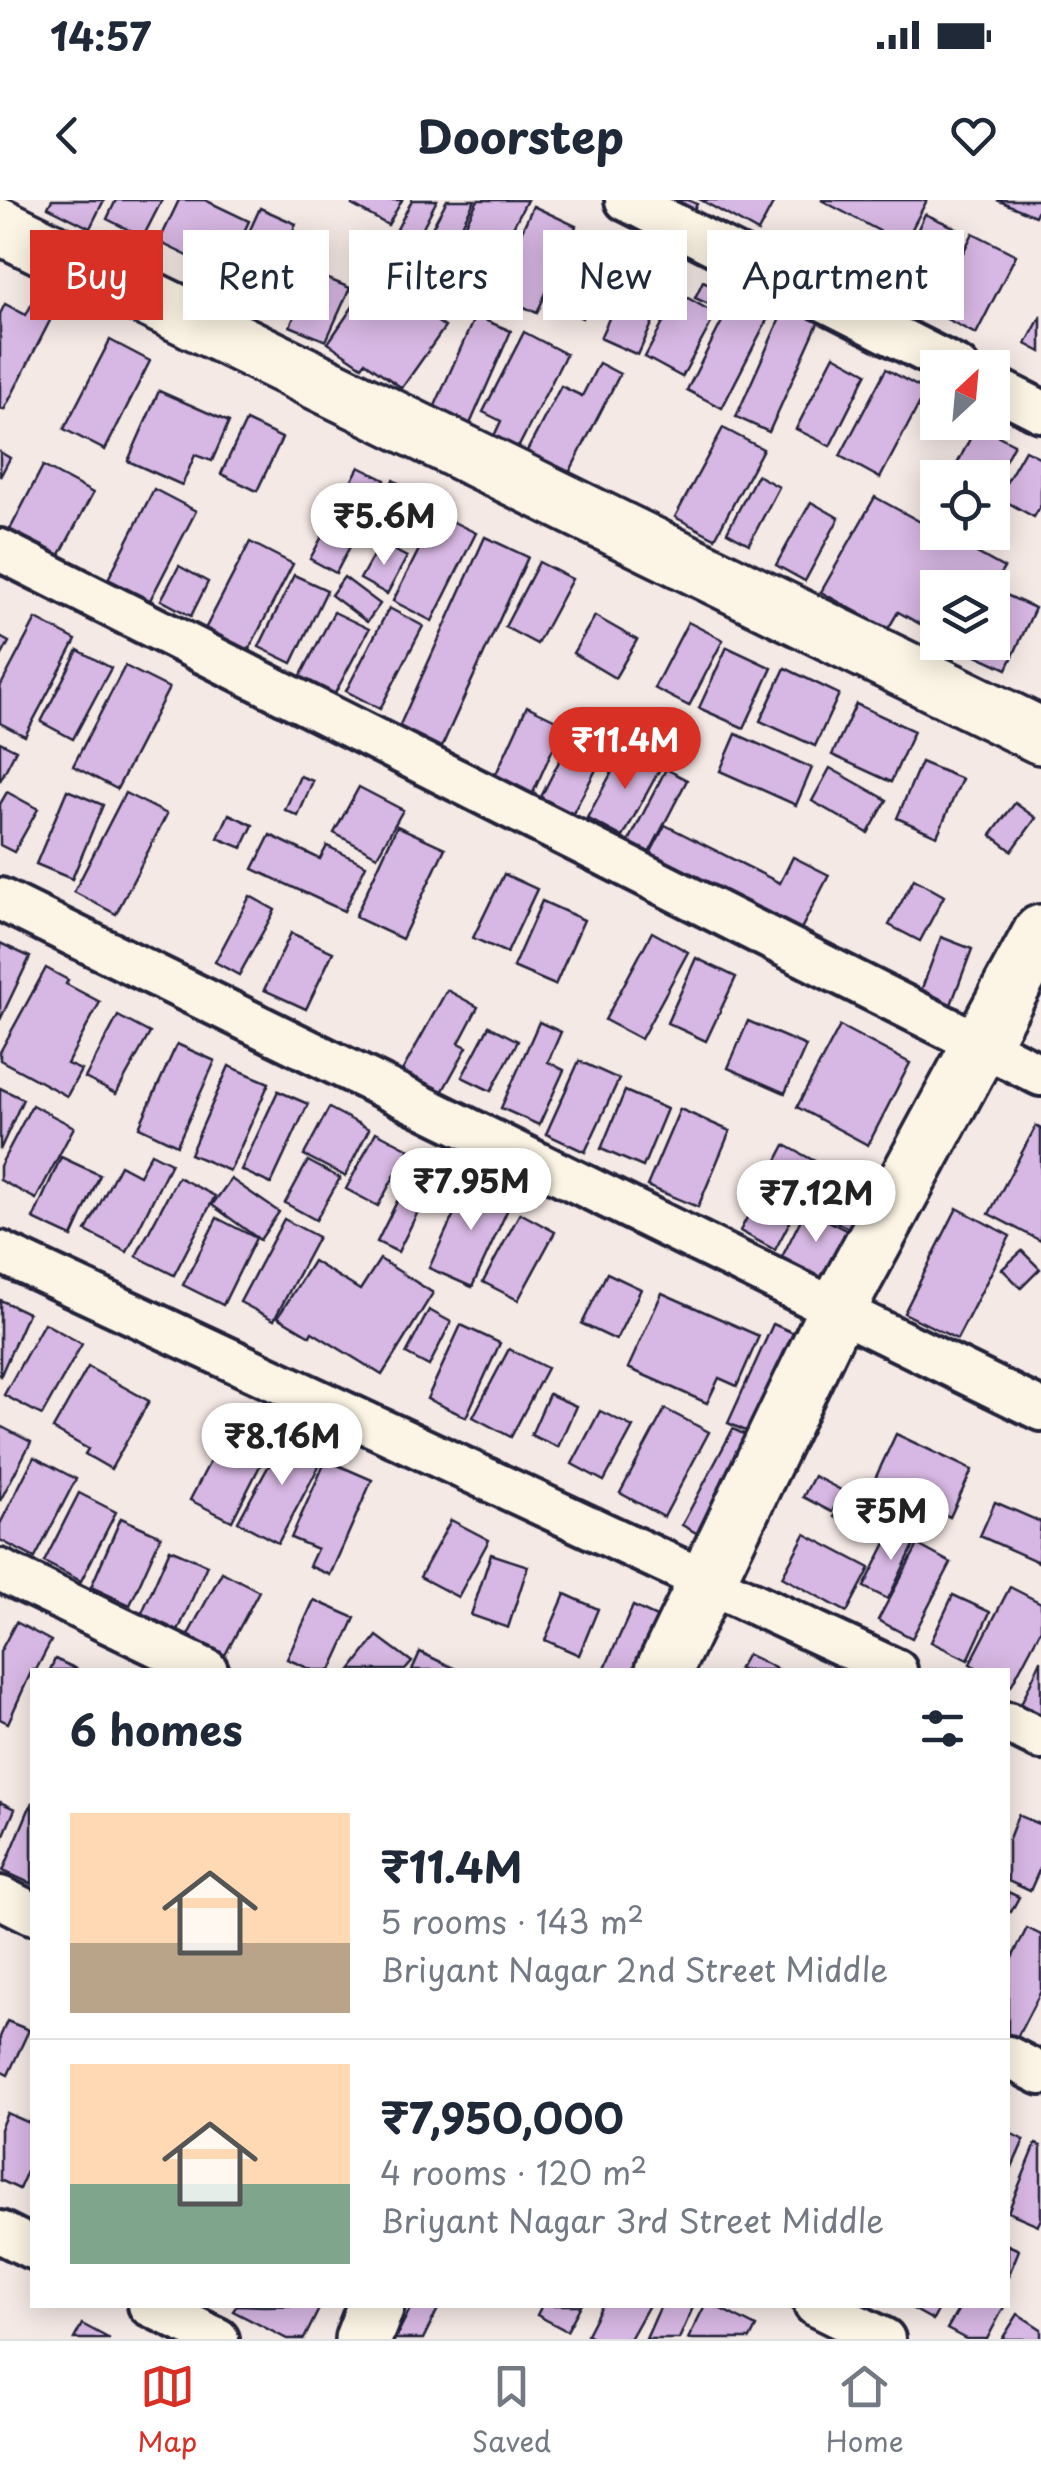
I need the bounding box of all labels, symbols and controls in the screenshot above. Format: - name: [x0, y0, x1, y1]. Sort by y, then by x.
- text: 14:57: [50, 7, 151, 64]
- text: Doorstep: [417, 101, 624, 169]
- icon: back: [40, 108, 95, 163]
- icon: heart: [946, 108, 1001, 163]
- chip: Buy: [30, 230, 163, 320]
- chip: Rent: [183, 230, 329, 320]
- chip: Filters: [349, 230, 523, 320]
- chip: New: [543, 230, 687, 320]
- chip: Apartment: [707, 230, 964, 320]
- north arrow: [920, 350, 1010, 440]
- map controls: [920, 350, 1010, 660]
- button: locate: [920, 460, 1010, 550]
- pin: ₹5.6M: [314, 483, 454, 568]
- text: ₹5.6M: [333, 491, 435, 539]
- button: layers: [920, 570, 1010, 660]
- pin: ₹11.4M: [544, 707, 706, 792]
- text: ₹11.4M: [571, 715, 679, 763]
- pin: ₹7.95M: [390, 1148, 552, 1233]
- text: ₹7.95M: [412, 1156, 530, 1204]
- pin: ₹7.12M: [735, 1160, 897, 1245]
- text: ₹7.12M: [759, 1168, 873, 1216]
- pin: ₹8.16M: [201, 1403, 363, 1488]
- text: ₹8.16M: [224, 1411, 341, 1459]
- pin: ₹5M: [843, 1478, 939, 1563]
- text: ₹5M: [855, 1486, 927, 1534]
- text: 6 homes: [70, 1697, 243, 1760]
- icon: filters: [915, 1701, 970, 1756]
- text: ₹11.4M: [380, 1834, 522, 1897]
- icon: home: [150, 1853, 270, 1973]
- text: 5 rooms · 143 m²: [380, 1897, 644, 1945]
- text: Briyant Nagar 2nd Street Middle: [380, 1945, 888, 1993]
- text: ₹7,950,000: [380, 2085, 624, 2148]
- icon: home: [150, 2104, 270, 2224]
- text: 4 rooms · 120 m²: [380, 2148, 647, 2196]
- text: Briyant Nagar 3rd Street Middle: [380, 2196, 884, 2244]
- tab: Map: [137, 2359, 197, 2462]
- tab: Saved: [472, 2359, 551, 2462]
- tab: Home: [826, 2359, 904, 2462]

